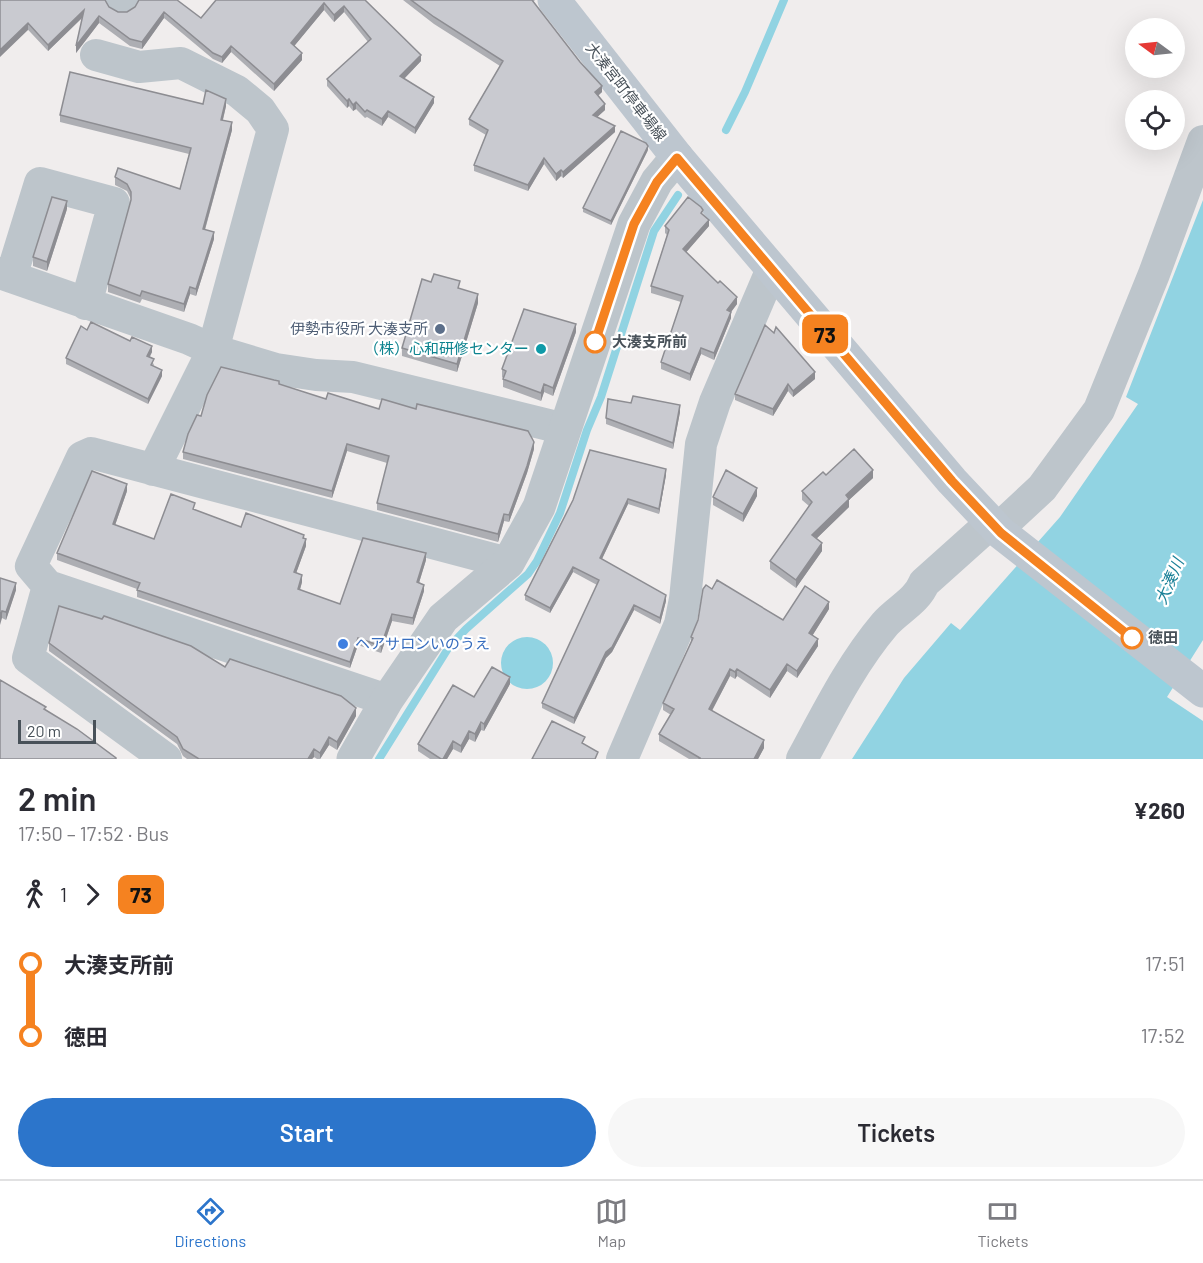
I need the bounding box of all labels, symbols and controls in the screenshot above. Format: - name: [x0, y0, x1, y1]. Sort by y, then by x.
- north arrow: [1125, 18, 1185, 78]
- map controls: [1125, 18, 1185, 150]
- street label: 大湊宮町停車場線: [583, 39, 671, 144]
- button: locate: [1125, 90, 1185, 150]
- line badge: 73: [798, 314, 852, 354]
- place label: 伊勢市役所 大湊支所: [290, 319, 428, 337]
- marker: 伊勢市役所 大湊支所: [433, 322, 447, 336]
- text: 73: [814, 322, 836, 347]
- marker: 大湊支所前: [584, 331, 606, 353]
- place label: 大湊支所前: [612, 332, 687, 350]
- place label: （株）心和研修センター: [364, 339, 529, 357]
- marker: （株）心和研修センター: [534, 342, 548, 356]
- water label: 大湊川: [1150, 553, 1187, 607]
- marker: 徳田: [1121, 627, 1143, 649]
- place label: 徳田: [1148, 628, 1178, 646]
- place label: ヘアサロンいのうえ: [355, 634, 490, 652]
- marker: ヘアサロンいのうえ: [336, 637, 350, 651]
- scale bar: [18, 717, 96, 744]
- text: 20 m: [27, 721, 61, 740]
- text: 2 min: [18, 778, 97, 818]
- text: ¥260: [1133, 797, 1185, 823]
- text: 17:50 – 17:52 · Bus: [18, 821, 169, 845]
- icon: walk: [18, 878, 51, 911]
- icon: forward: [76, 878, 109, 911]
- text: 1: [60, 882, 67, 906]
- text: 73: [130, 882, 152, 907]
- text: 大湊支所前: [64, 951, 174, 977]
- text: 17:51: [1145, 951, 1185, 975]
- text: 徳田: [64, 1023, 108, 1049]
- text: 17:52: [1141, 1023, 1185, 1047]
- button: Start: [18, 1098, 596, 1167]
- button: Tickets: [608, 1098, 1185, 1167]
- tab: Directions: [175, 1195, 246, 1250]
- tab: Map: [595, 1195, 628, 1250]
- tab: Tickets: [977, 1195, 1028, 1250]

